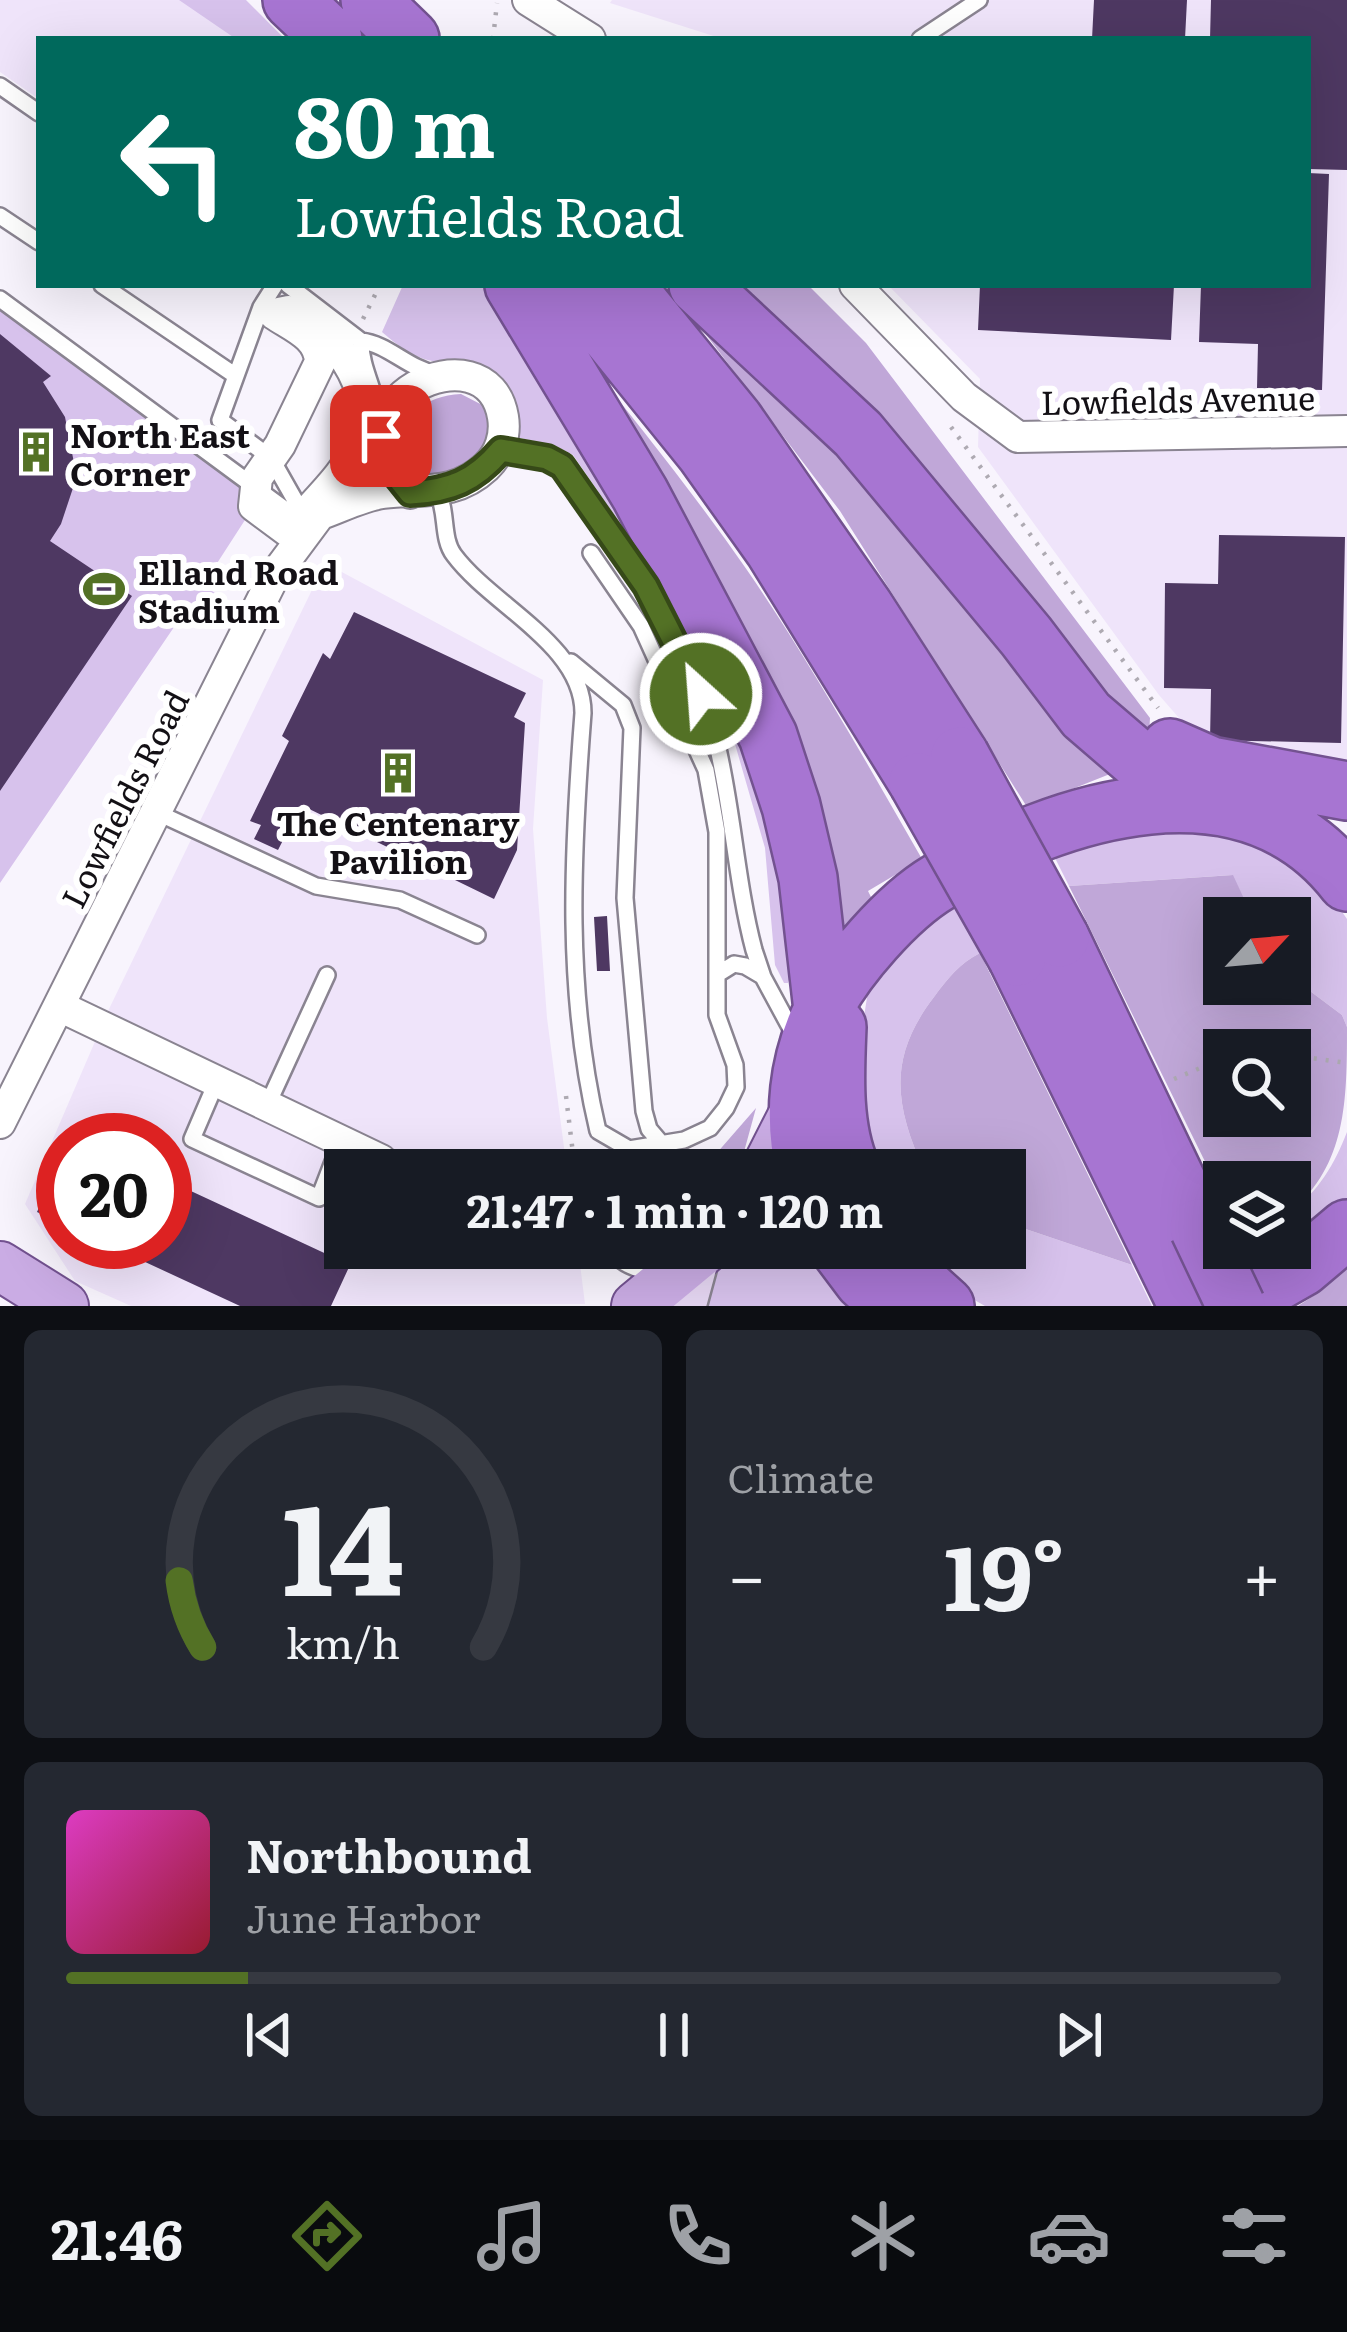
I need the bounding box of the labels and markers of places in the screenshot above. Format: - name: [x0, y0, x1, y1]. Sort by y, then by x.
- pin: [330, 385, 432, 487]
- place label: North East Corner: [70, 409, 251, 496]
- building icon: North East Corner: [13, 429, 59, 475]
- place label: Elland Road Stadium: [138, 546, 339, 633]
- sports icon: Elland Road Stadium: [81, 566, 127, 612]
- building icon: The Centenary Pavilion: [375, 750, 421, 796]
- place label: The Centenary Pavilion: [277, 797, 520, 884]

